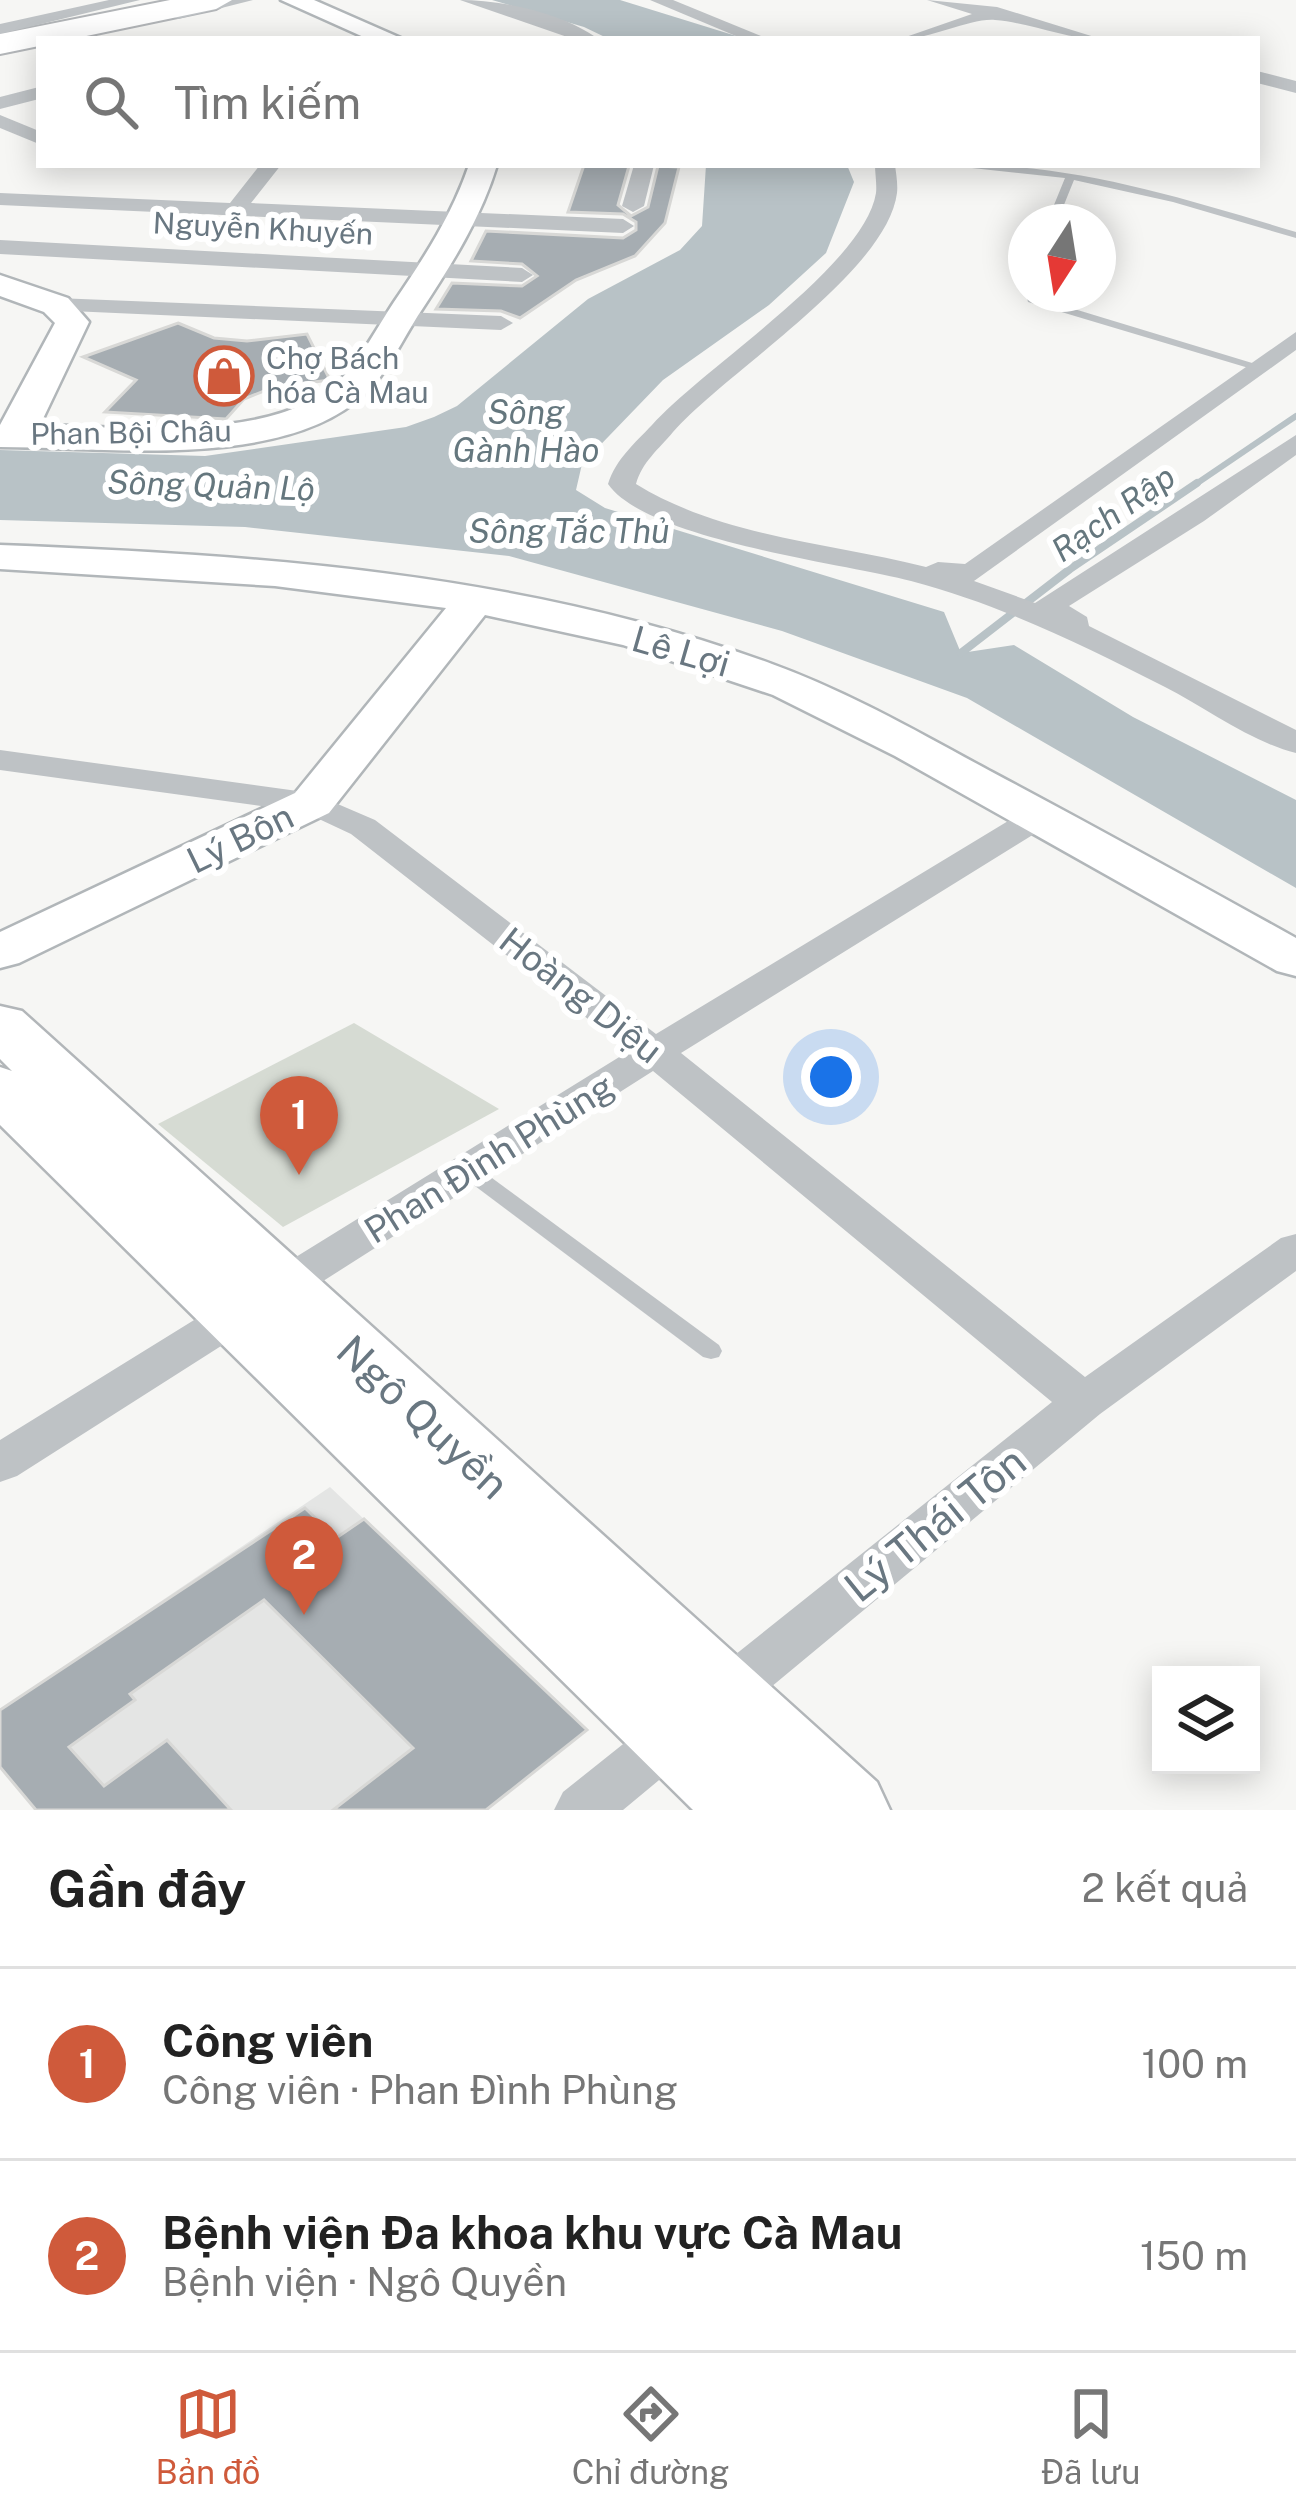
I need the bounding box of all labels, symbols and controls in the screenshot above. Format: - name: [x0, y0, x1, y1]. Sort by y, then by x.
- search box: [36, 36, 1260, 168]
- icon: search: [78, 69, 144, 135]
- text: Tìm kiếm: [174, 76, 361, 129]
- street label: Nguyễn Khuyến: [152, 204, 374, 252]
- north arrow: [1008, 204, 1116, 312]
- place label: Chợ Bách hóa Cà Mau: [266, 340, 429, 410]
- shop icon: Chợ Bách hóa Cà Mau: [193, 345, 255, 407]
- water label: Sông Gành Hào: [453, 393, 599, 469]
- street label: Phan Bội Châu: [30, 412, 232, 452]
- water label: Rạch Rập: [1044, 457, 1182, 569]
- water label: Sông Quản Lộ: [106, 462, 316, 508]
- water label: Sông Tắc Thủ: [468, 512, 670, 550]
- street label: Lê Lợi: [627, 617, 735, 685]
- street label: Lý Bôn: [180, 794, 300, 882]
- street label: Hoàng Diệu: [491, 919, 671, 1071]
- your location: [801, 1047, 861, 1107]
- street label: Phan Đình Phùng: [357, 1064, 621, 1252]
- pin: 1: [260, 1076, 338, 1175]
- street label: Ngô Quyền: [328, 1325, 519, 1508]
- street label: Lý Thái Tôn: [835, 1436, 1035, 1611]
- pin: 2: [265, 1516, 343, 1615]
- map controls: [1152, 1666, 1260, 1774]
- button: layers: [1152, 1666, 1260, 1774]
- text: Gần đây: [48, 1859, 246, 1918]
- text: 2 kết quả: [1082, 1865, 1248, 1911]
- text: Công viên: [162, 2014, 373, 2067]
- text: 1: [79, 2041, 95, 2087]
- text: 100 m: [1141, 2041, 1248, 2087]
- text: Công viên · Phan Đình Phùng: [162, 2067, 678, 2113]
- text: Bệnh viện Đa khoa khu vực Cà Mau: [162, 2206, 903, 2259]
- text: 2: [75, 2233, 99, 2279]
- text: 150 m: [1140, 2233, 1248, 2279]
- text: Bệnh viện · Ngô Quyền: [162, 2259, 567, 2305]
- tab: Bản đồ: [156, 2381, 260, 2491]
- tab: Chỉ đường: [572, 2381, 730, 2491]
- tab: Đã lưu: [1041, 2381, 1140, 2491]

